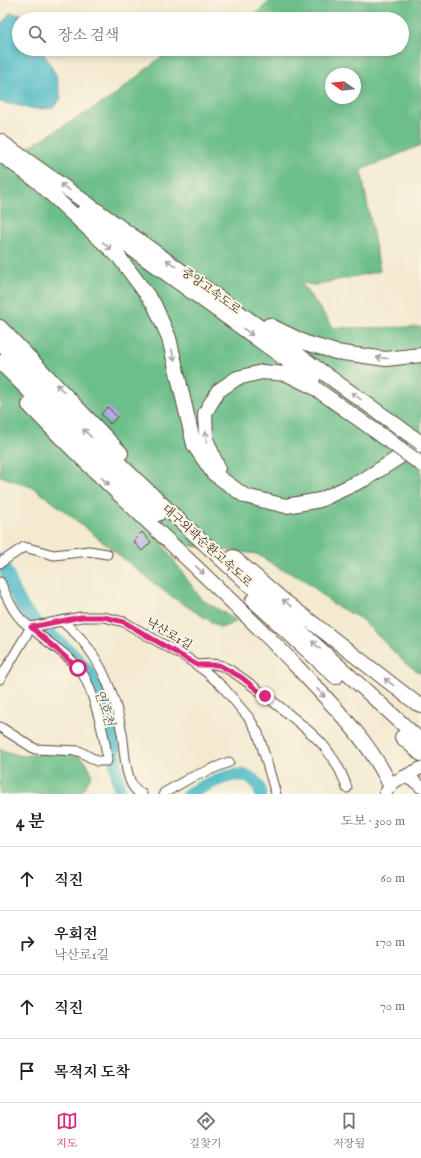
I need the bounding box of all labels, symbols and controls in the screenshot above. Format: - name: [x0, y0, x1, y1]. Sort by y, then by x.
- search box: [12, 12, 409, 56]
- icon: search: [26, 23, 48, 45]
- text: 장소 검색: [58, 26, 119, 45]
- north arrow: [325, 68, 361, 104]
- one-way arrow: [60, 183, 71, 191]
- one-way arrow: [101, 241, 111, 250]
- one-way arrow: [166, 258, 177, 267]
- street label: 중앙고속도로: [178, 264, 244, 318]
- one-way arrow: [242, 328, 253, 336]
- one-way arrow: [169, 348, 177, 361]
- one-way arrow: [376, 354, 389, 361]
- one-way arrow: [55, 383, 65, 393]
- one-way arrow: [351, 392, 362, 400]
- one-way arrow: [82, 428, 92, 438]
- one-way arrow: [203, 430, 210, 443]
- one-way arrow: [100, 477, 110, 486]
- street label: 대구외곽순환고속도로: [159, 502, 255, 591]
- one-way arrow: [195, 565, 205, 575]
- one-way arrow: [281, 598, 292, 607]
- street label: 낙산로1길: [143, 615, 195, 653]
- one-way arrow: [311, 640, 321, 650]
- route start: [69, 659, 87, 677]
- one-way arrow: [384, 678, 395, 687]
- water label: 연호천: [90, 687, 118, 730]
- route end: [256, 687, 274, 705]
- one-way arrow: [316, 688, 325, 698]
- text: 4 분: [16, 812, 44, 833]
- text: 도보 · 300 m: [341, 813, 405, 830]
- icon: ahead: [16, 868, 38, 890]
- text: 60 m: [380, 870, 405, 887]
- text: 직진: [54, 871, 83, 890]
- text: 우회전: [54, 925, 97, 944]
- icon: right: [16, 932, 38, 954]
- text: 170 m: [375, 934, 405, 951]
- text: 낙산로1길: [54, 947, 109, 964]
- icon: ahead: [16, 996, 38, 1018]
- text: 70 m: [380, 998, 405, 1015]
- text: 직진: [54, 999, 83, 1018]
- icon: arrive: [16, 1060, 38, 1082]
- text: 목적지 도착: [54, 1063, 130, 1082]
- tab: 지도: [56, 1110, 78, 1151]
- tab: 길찾기: [190, 1110, 221, 1151]
- tab: 저장됨: [333, 1110, 365, 1151]

